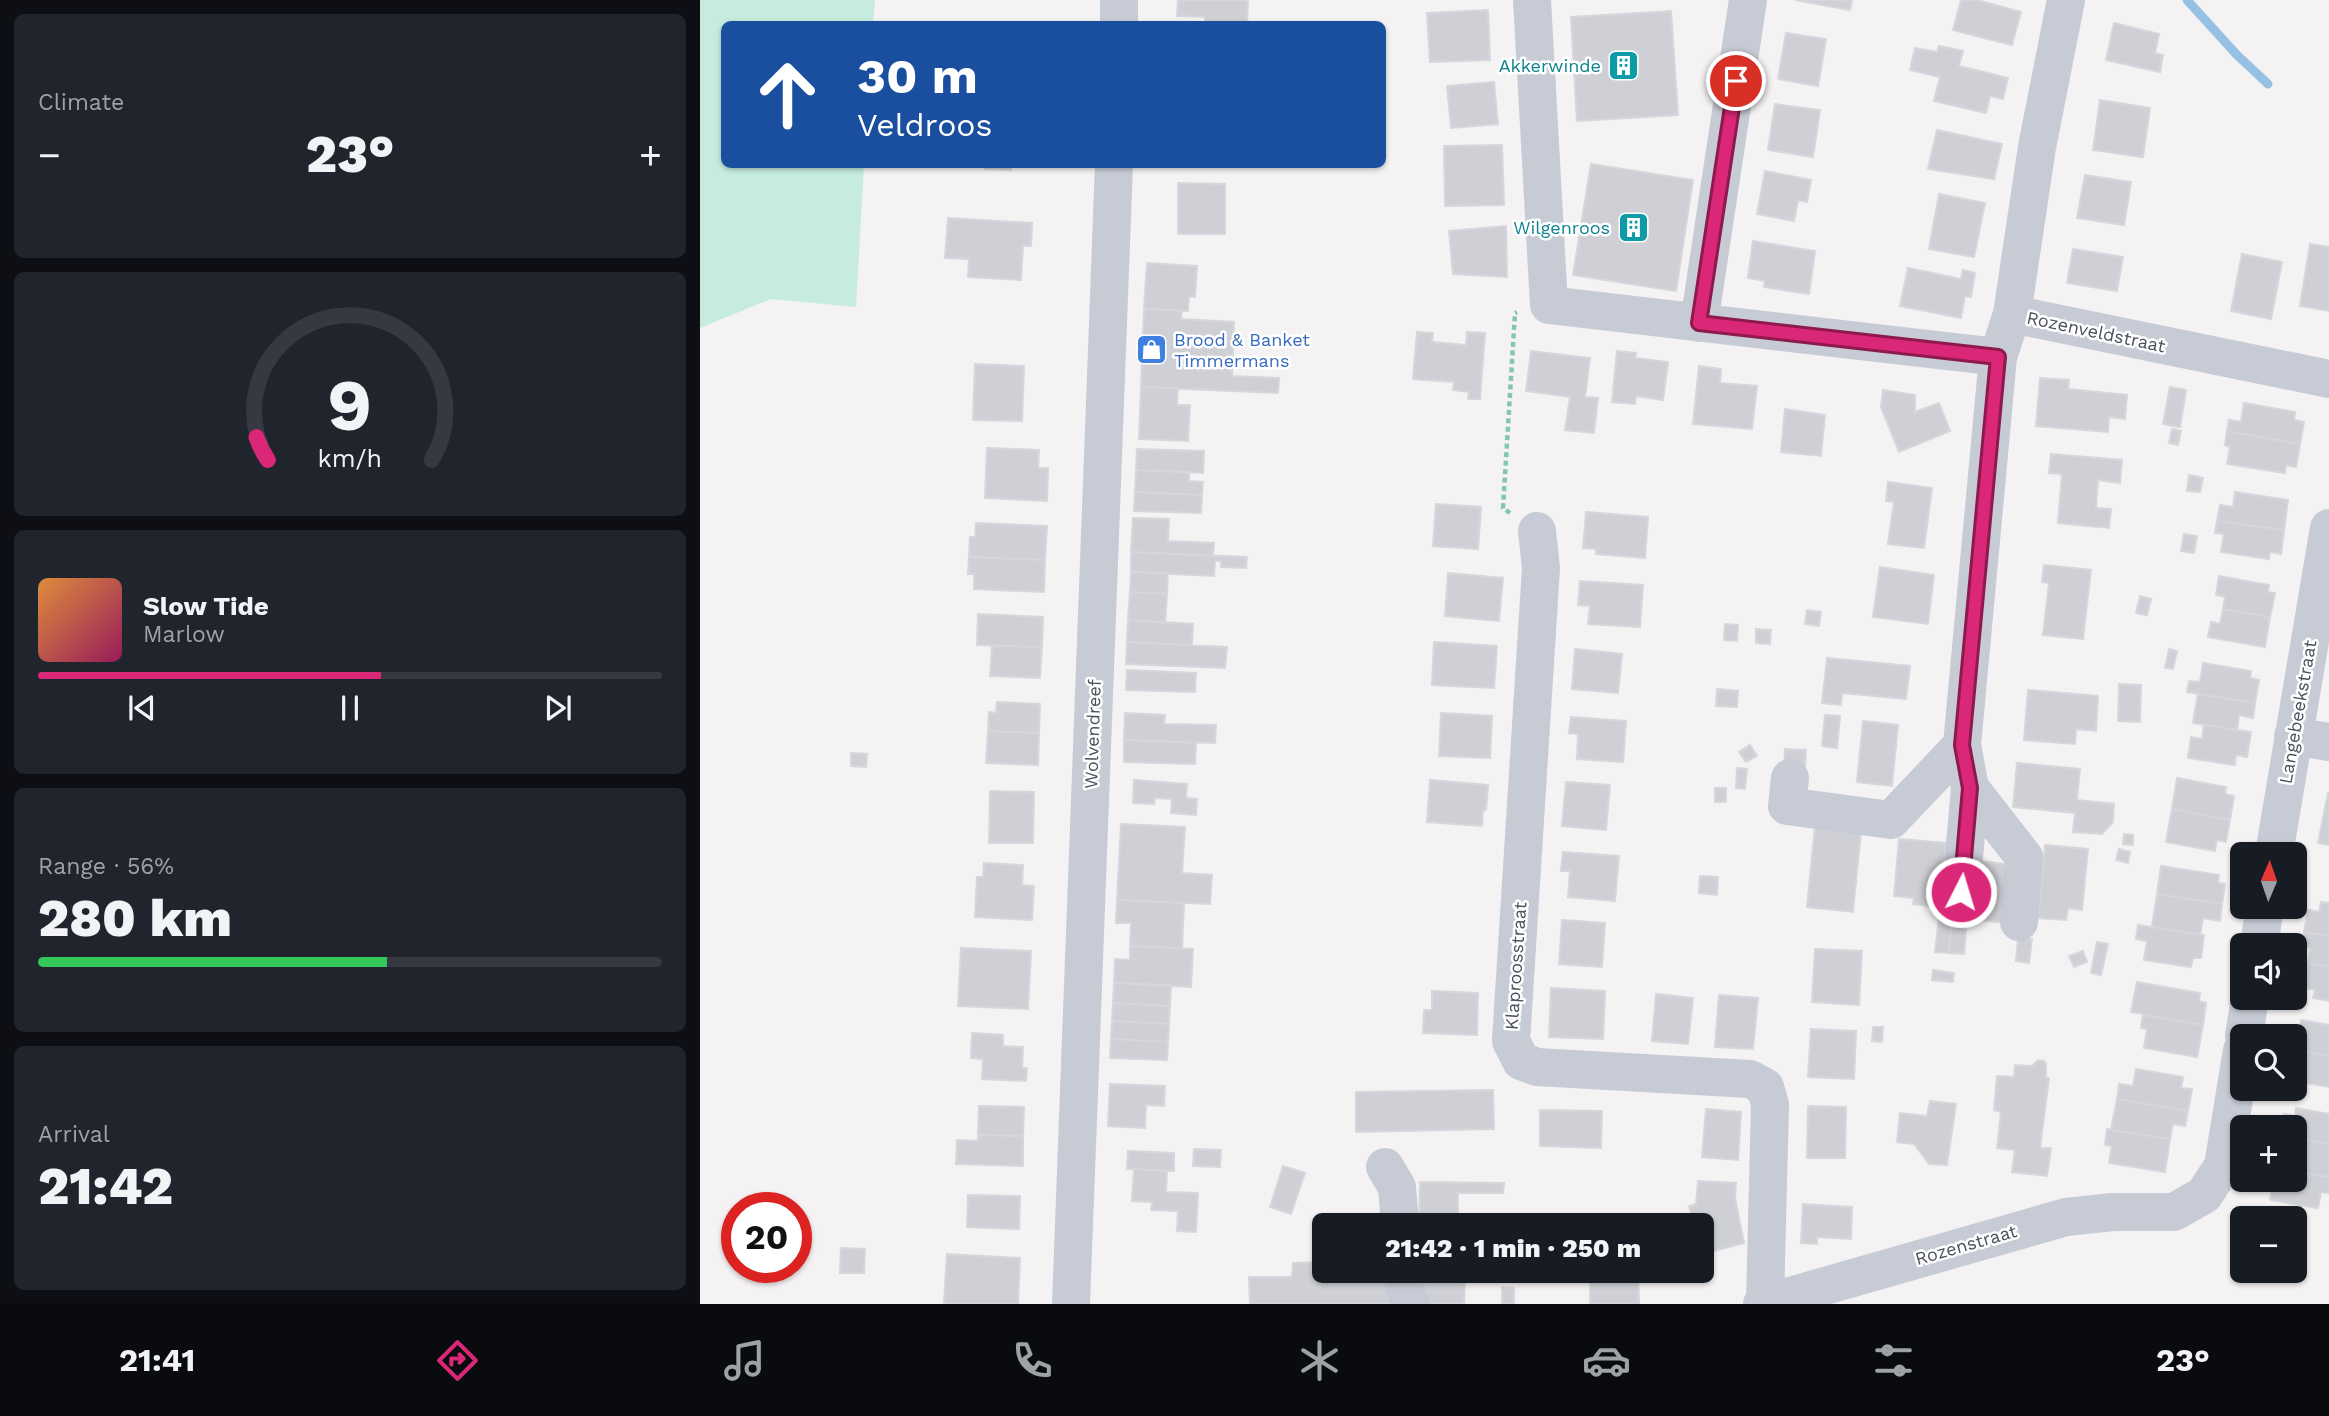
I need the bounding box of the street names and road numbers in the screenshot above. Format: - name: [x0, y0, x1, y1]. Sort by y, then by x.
- street label: Rozenveldstraat: [2025, 307, 2168, 357]
- street label: Langebeekstraat: [2275, 638, 2321, 786]
- street label: Wolvendreef: [1080, 679, 1105, 789]
- street label: Klaproosstraat: [1501, 901, 1530, 1031]
- street label: Rozenstraat: [1913, 1220, 2020, 1269]

